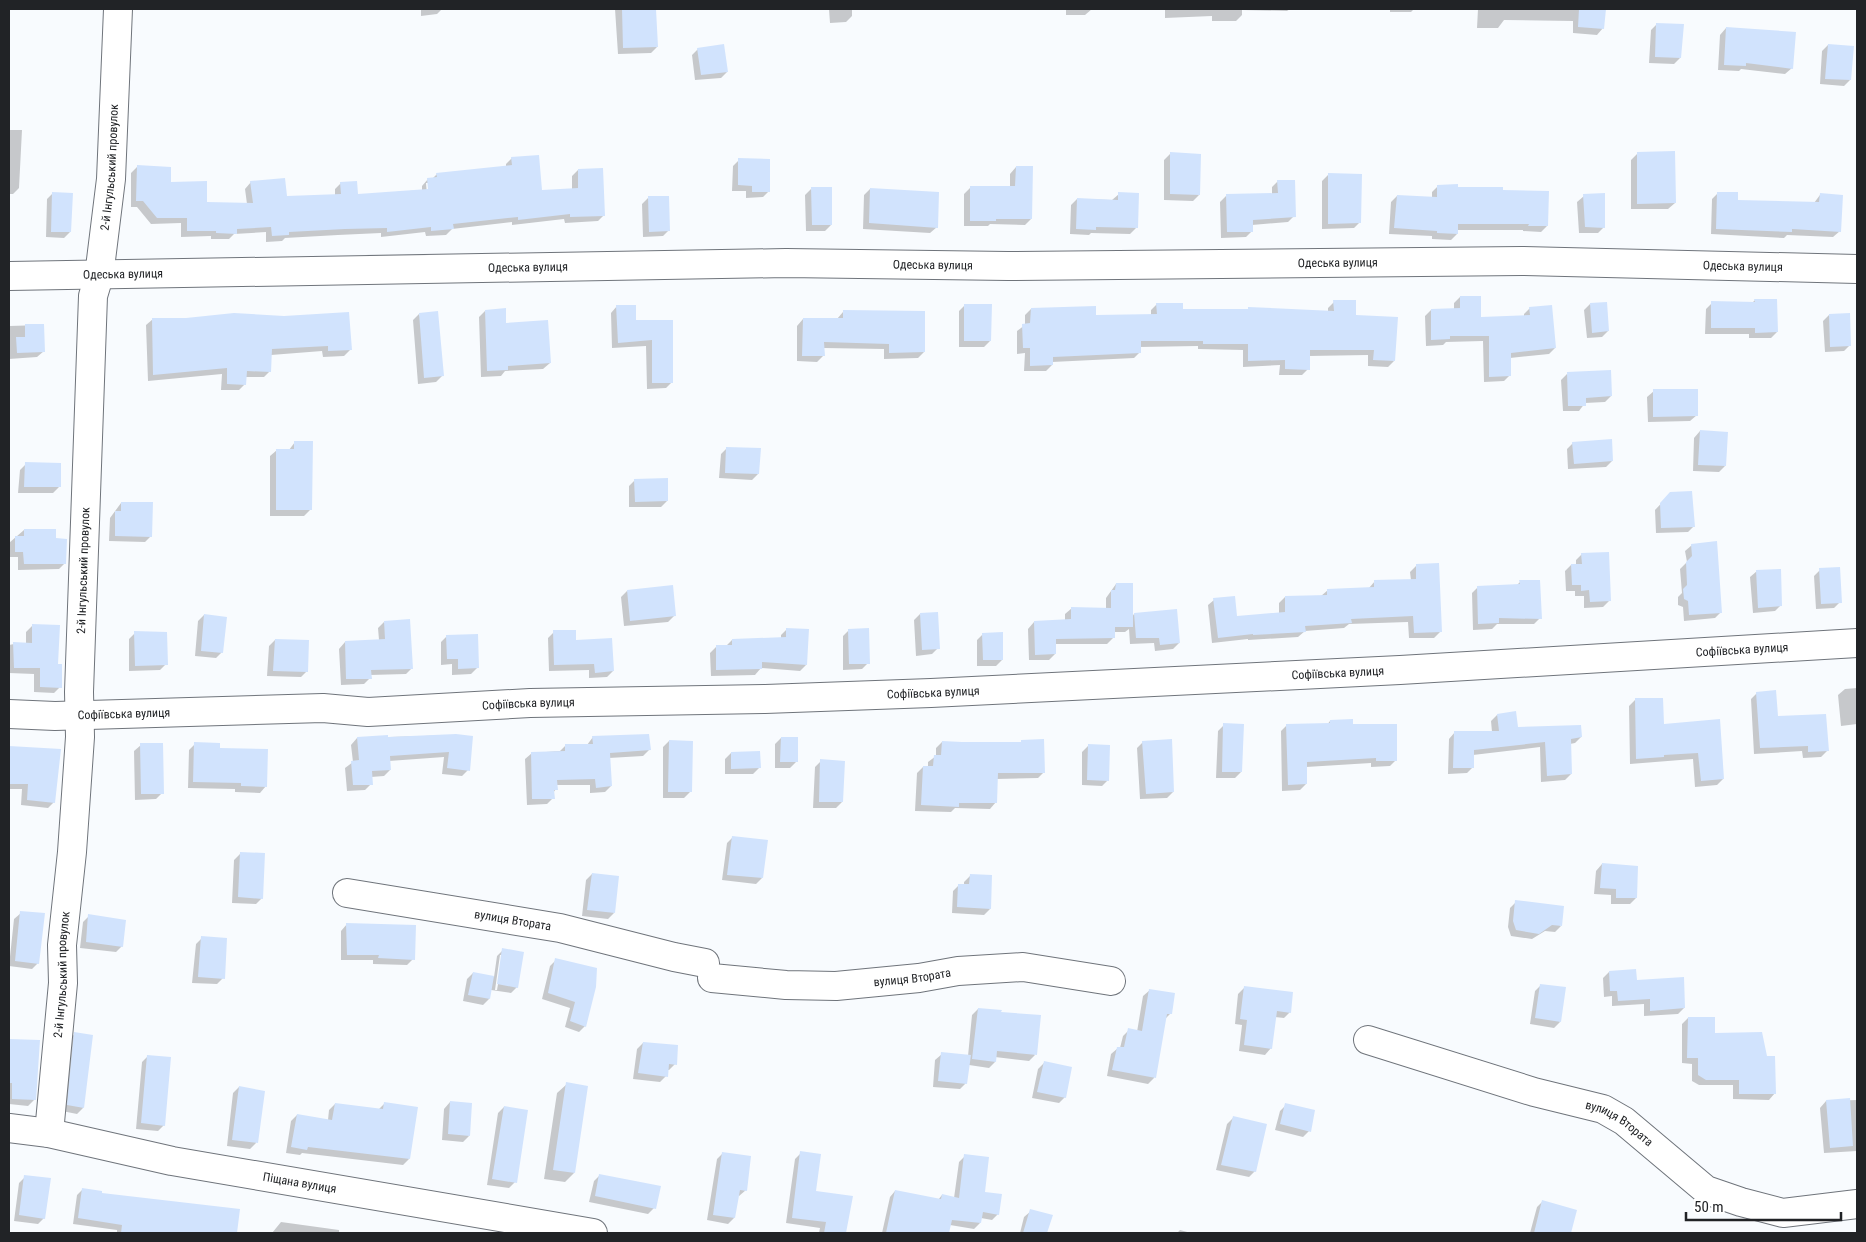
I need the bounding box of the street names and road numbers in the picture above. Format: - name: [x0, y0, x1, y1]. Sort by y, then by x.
- street label: 2-й Інгульський провулок: [98, 103, 121, 231]
- street label: Одеська вулиця: [1298, 255, 1378, 270]
- street label: Одеська вулиця: [893, 257, 973, 273]
- street label: Одеська вулиця: [1703, 258, 1783, 274]
- street label: Одеська вулиця: [488, 260, 568, 275]
- street label: Одеська вулиця: [83, 266, 163, 282]
- street label: 2-й Інгульський провулок: [74, 507, 93, 634]
- street label: Софіївська вулиця: [1695, 640, 1789, 660]
- street label: Софіївська вулиця: [1291, 664, 1384, 682]
- street label: Софіївська вулиця: [887, 684, 980, 702]
- street label: Софіївська вулиця: [482, 695, 575, 713]
- street label: Софіївська вулиця: [77, 706, 171, 722]
- street label: вулиця Втората: [473, 907, 553, 933]
- street label: 2-й Інгульський провулок: [51, 910, 73, 1038]
- street label: вулиця Втората: [873, 965, 952, 989]
- street label: вулиця Втората: [1584, 1098, 1656, 1149]
- street label: Піщана вулиця: [262, 1170, 338, 1196]

